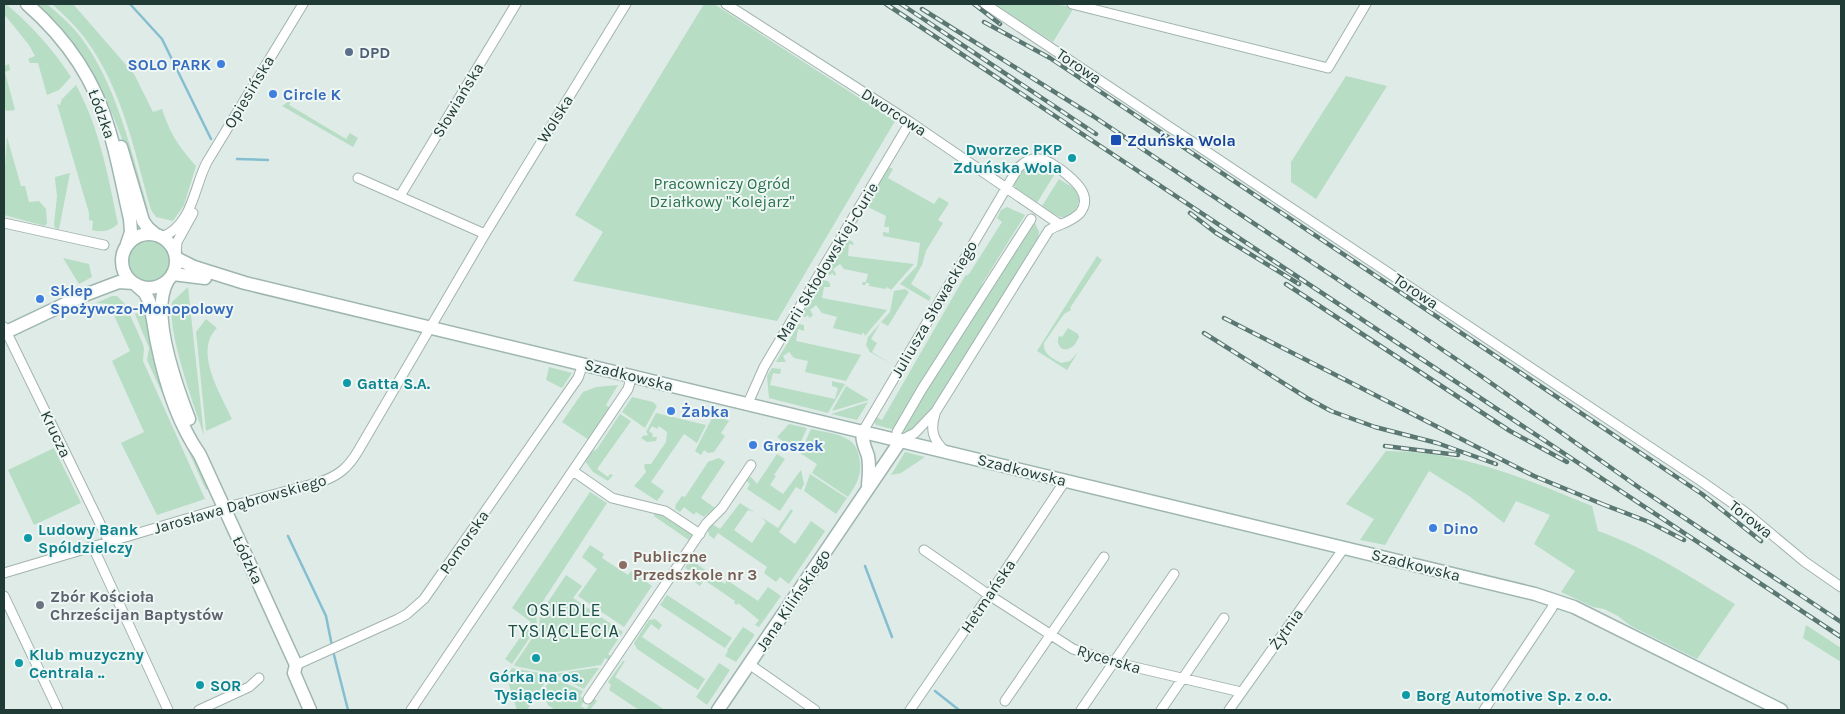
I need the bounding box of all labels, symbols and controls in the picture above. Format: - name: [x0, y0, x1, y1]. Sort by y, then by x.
- place label: DPD: [359, 43, 390, 62]
- street label: Torowa: [1053, 44, 1105, 88]
- marker: DPD: [343, 46, 355, 58]
- street label: Opiesińska: [220, 52, 278, 132]
- place label: SOLO PARK: [128, 55, 212, 74]
- marker: SOLO PARK: [215, 58, 227, 70]
- street label: Słowiańska: [428, 59, 488, 141]
- street label: Dworcowa: [858, 84, 930, 140]
- place label: Circle K: [283, 85, 342, 104]
- street label: Łódzka: [84, 87, 120, 141]
- marker: Circle K: [267, 88, 279, 100]
- street label: Wolska: [533, 91, 577, 147]
- place label: Zduńska Wola: [1127, 131, 1236, 150]
- marker: Zduńska Wola: [1109, 133, 1123, 147]
- place label: Dworzec PKP Zduńska Wola: [953, 140, 1062, 177]
- marker: Dworzec PKP Zduńska Wola: [1066, 152, 1078, 164]
- park label: Pracowniczy Ogród Działkowy "Kolejarz": [650, 174, 795, 211]
- street label: Marii Skłodowskiej-Curie: [772, 179, 882, 345]
- street label: Juliusza Słowackiego: [887, 237, 981, 381]
- street label: Torowa: [1390, 269, 1442, 313]
- place label: Sklep Spożywczo-Monopolowy: [50, 281, 234, 318]
- marker: Sklep Spożywczo-Monopolowy: [34, 293, 46, 305]
- street label: Szadkowska: [582, 355, 676, 395]
- place label: Gatta S.A.: [357, 374, 431, 393]
- marker: Gatta S.A.: [341, 377, 353, 389]
- place label: Żabka: [681, 402, 729, 421]
- marker: Żabka: [665, 405, 677, 417]
- street label: Krucza: [37, 407, 75, 461]
- place label: Groszek: [763, 436, 824, 455]
- marker: Groszek: [747, 439, 759, 451]
- street label: Szadkowska: [975, 450, 1069, 490]
- street label: Jarosława Dąbrowskiego: [151, 470, 329, 538]
- street label: Torowa: [1725, 496, 1777, 542]
- street label: Pomorska: [435, 507, 493, 577]
- place label: Dino: [1443, 519, 1478, 538]
- place label: Ludowy Bank Spóldzielczy: [38, 520, 139, 557]
- marker: Dino: [1427, 522, 1439, 534]
- marker: Ludowy Bank Spóldzielczy: [22, 532, 34, 544]
- street label: Łódzka: [229, 533, 267, 587]
- street label: Jana Kilińskiego: [752, 545, 834, 655]
- street label: Szadkowska: [1369, 545, 1463, 585]
- place label: Publiczne Przedszkole nr 3: [633, 547, 757, 584]
- street label: Hetmańska: [956, 556, 1020, 636]
- marker: Publiczne Przedszkole nr 3: [617, 559, 629, 571]
- place label: Zbór Kościoła Chrześcijan Baptystów: [50, 587, 223, 624]
- marker: Zbór Kościoła Chrześcijan Baptystów: [34, 599, 46, 611]
- district label: OSIEDLE TYSIĄCLECIA: [508, 599, 620, 642]
- street label: Żytnia: [1265, 605, 1307, 653]
- street label: Rycerska: [1075, 640, 1143, 678]
- place label: Klub muzyczny Centrala ..: [29, 645, 144, 682]
- marker: Górka na os. Tysiąclecia: [530, 652, 542, 664]
- marker: Klub muzyczny Centrala ..: [13, 657, 25, 669]
- place label: Górka na os. Tysiąclecia: [489, 667, 583, 704]
- place label: SOR: [210, 676, 241, 695]
- marker: SOR: [194, 679, 206, 691]
- place label: Borg Automotive Sp. z o.o.: [1416, 686, 1612, 705]
- marker: Borg Automotive Sp. z o.o.: [1400, 689, 1412, 701]

